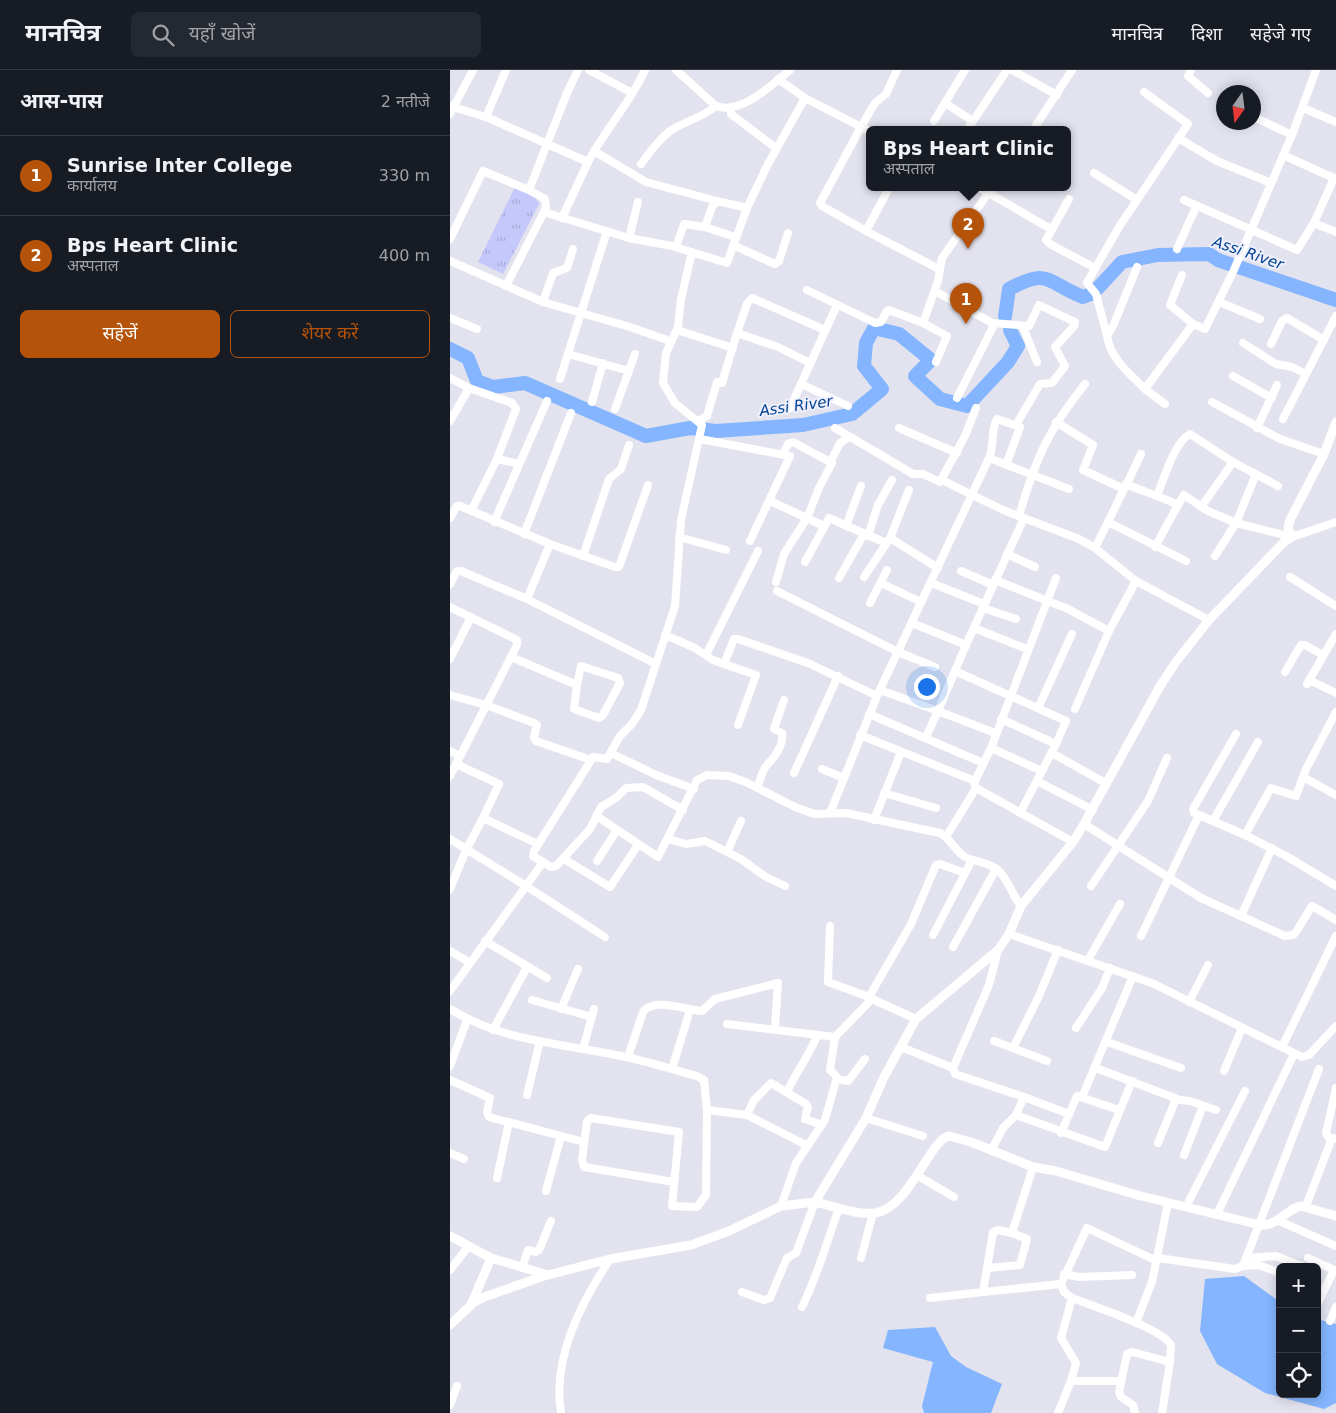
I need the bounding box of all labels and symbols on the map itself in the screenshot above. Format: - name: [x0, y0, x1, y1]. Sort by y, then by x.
- north arrow: [1216, 85, 1261, 130]
- pin: 2: [952, 208, 984, 249]
- water label: Assi River: [1209, 232, 1287, 274]
- pin: 1: [950, 283, 982, 324]
- water label: Assi River: [757, 392, 835, 420]
- your location: [914, 674, 940, 700]

